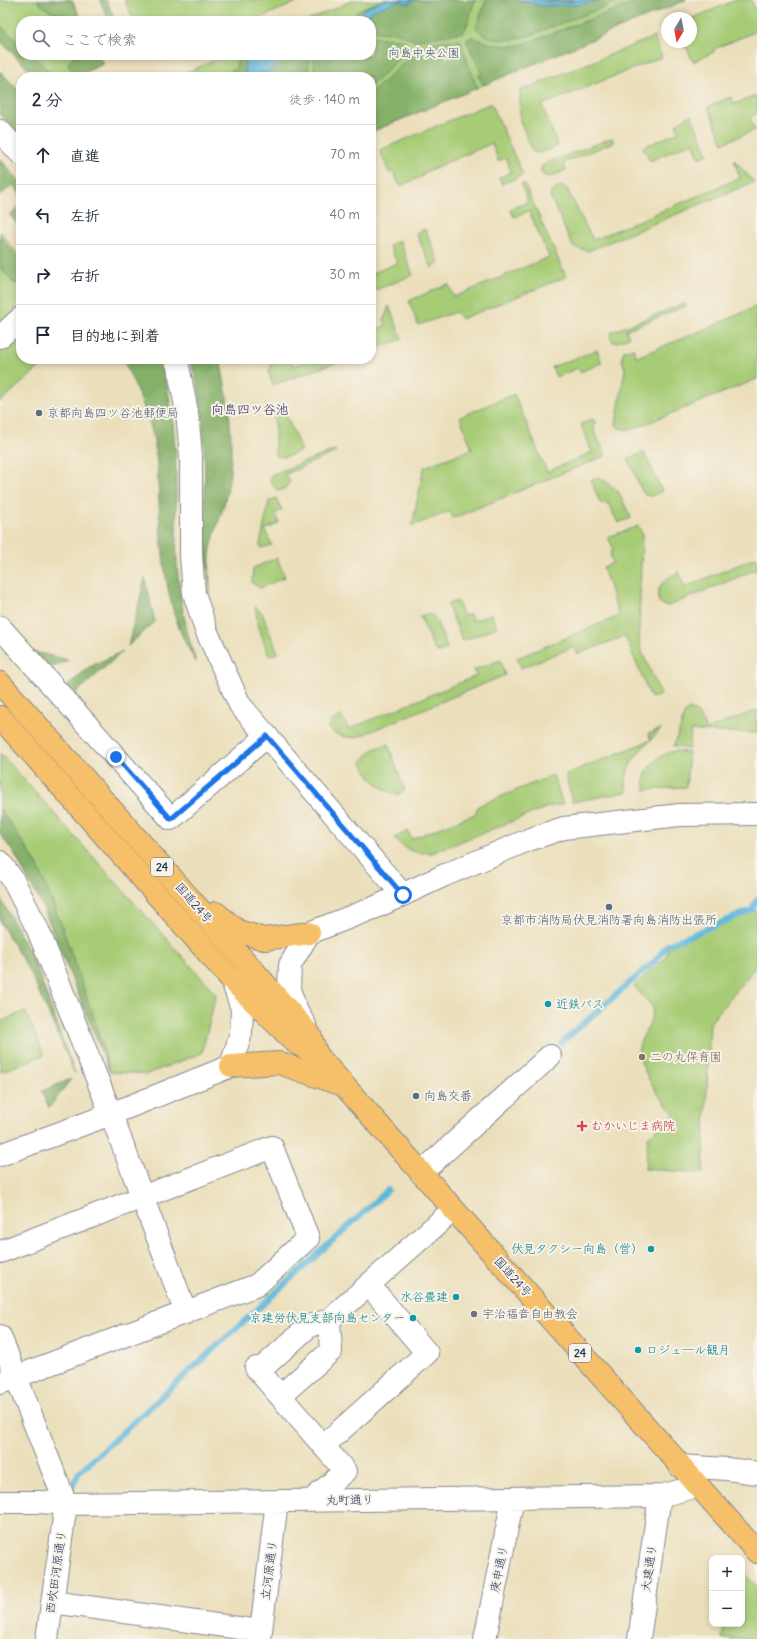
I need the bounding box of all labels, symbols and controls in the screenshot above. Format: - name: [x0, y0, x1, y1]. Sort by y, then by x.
- north arrow: [661, 12, 697, 48]
- search box: [16, 16, 376, 60]
- icon: search: [30, 27, 52, 49]
- text: ここで検索: [62, 30, 137, 49]
- park label: 向島中央公園: [388, 45, 460, 60]
- text: 2 分: [32, 89, 62, 111]
- text: 徒歩 · 140 m: [289, 91, 360, 108]
- icon: ahead: [32, 144, 54, 166]
- text: 直進: [70, 146, 100, 165]
- text: 70 m: [331, 146, 360, 163]
- icon: left: [32, 204, 54, 226]
- text: 左折: [70, 206, 100, 225]
- text: 40 m: [329, 206, 360, 223]
- icon: right: [32, 264, 54, 286]
- text: 右折: [70, 266, 100, 285]
- text: 30 m: [330, 266, 360, 283]
- icon: arrive: [32, 324, 54, 346]
- text: 目的地に到着: [70, 326, 160, 345]
- district label: 向島四ツ谷池: [211, 401, 289, 418]
- place label: 京都向島四ツ谷池郵便局: [47, 405, 179, 420]
- marker: 京都向島四ツ谷池郵便局: [34, 408, 44, 418]
- route end: [107, 748, 125, 766]
- road number: 24: [151, 858, 173, 876]
- street label: 国道24号: [173, 879, 216, 926]
- route start: [394, 886, 412, 904]
- marker: 京都市消防局伏見消防署向島消防出張所: [604, 902, 614, 912]
- place label: 京都市消防局伏見消防署向島消防出張所: [501, 912, 717, 927]
- place label: 近鉄バス: [556, 996, 604, 1011]
- marker: 近鉄バス: [543, 999, 553, 1009]
- place label: 二の丸保育園: [650, 1049, 722, 1064]
- marker: 二の丸保育園: [637, 1052, 647, 1062]
- place label: 向島交番: [424, 1088, 472, 1103]
- marker: 向島交番: [411, 1091, 421, 1101]
- place label: むかいじま病院: [591, 1118, 675, 1133]
- marker: むかいじま病院: [576, 1120, 588, 1132]
- place label: 伏見タクシー向島（営）: [511, 1241, 643, 1256]
- marker: 伏見タクシー向島（営）: [646, 1244, 656, 1254]
- street label: 国道24号: [491, 1253, 535, 1300]
- place label: 水谷畳建: [400, 1289, 448, 1304]
- marker: 水谷畳建: [451, 1292, 461, 1302]
- place label: 宇治福音自由教会: [482, 1306, 578, 1321]
- marker: 宇治福音自由教会: [469, 1309, 479, 1319]
- place label: 京建労伏見支部向島センター: [249, 1310, 405, 1325]
- marker: 京建労伏見支部向島センター: [408, 1313, 418, 1323]
- place label: ロジェ―ル観月: [646, 1342, 730, 1357]
- road number: 24: [569, 1344, 591, 1362]
- marker: ロジェ―ル観月: [633, 1345, 643, 1355]
- street label: 丸町通り: [326, 1492, 374, 1507]
- street label: 西吹田河原通り: [42, 1529, 69, 1615]
- street label: 立河原通り: [257, 1539, 280, 1601]
- street label: 大建通り: [638, 1543, 659, 1593]
- street label: 庚申通り: [487, 1544, 510, 1594]
- map controls: [709, 1555, 745, 1627]
- button: +: [709, 1555, 745, 1591]
- button: −: [709, 1591, 745, 1627]

